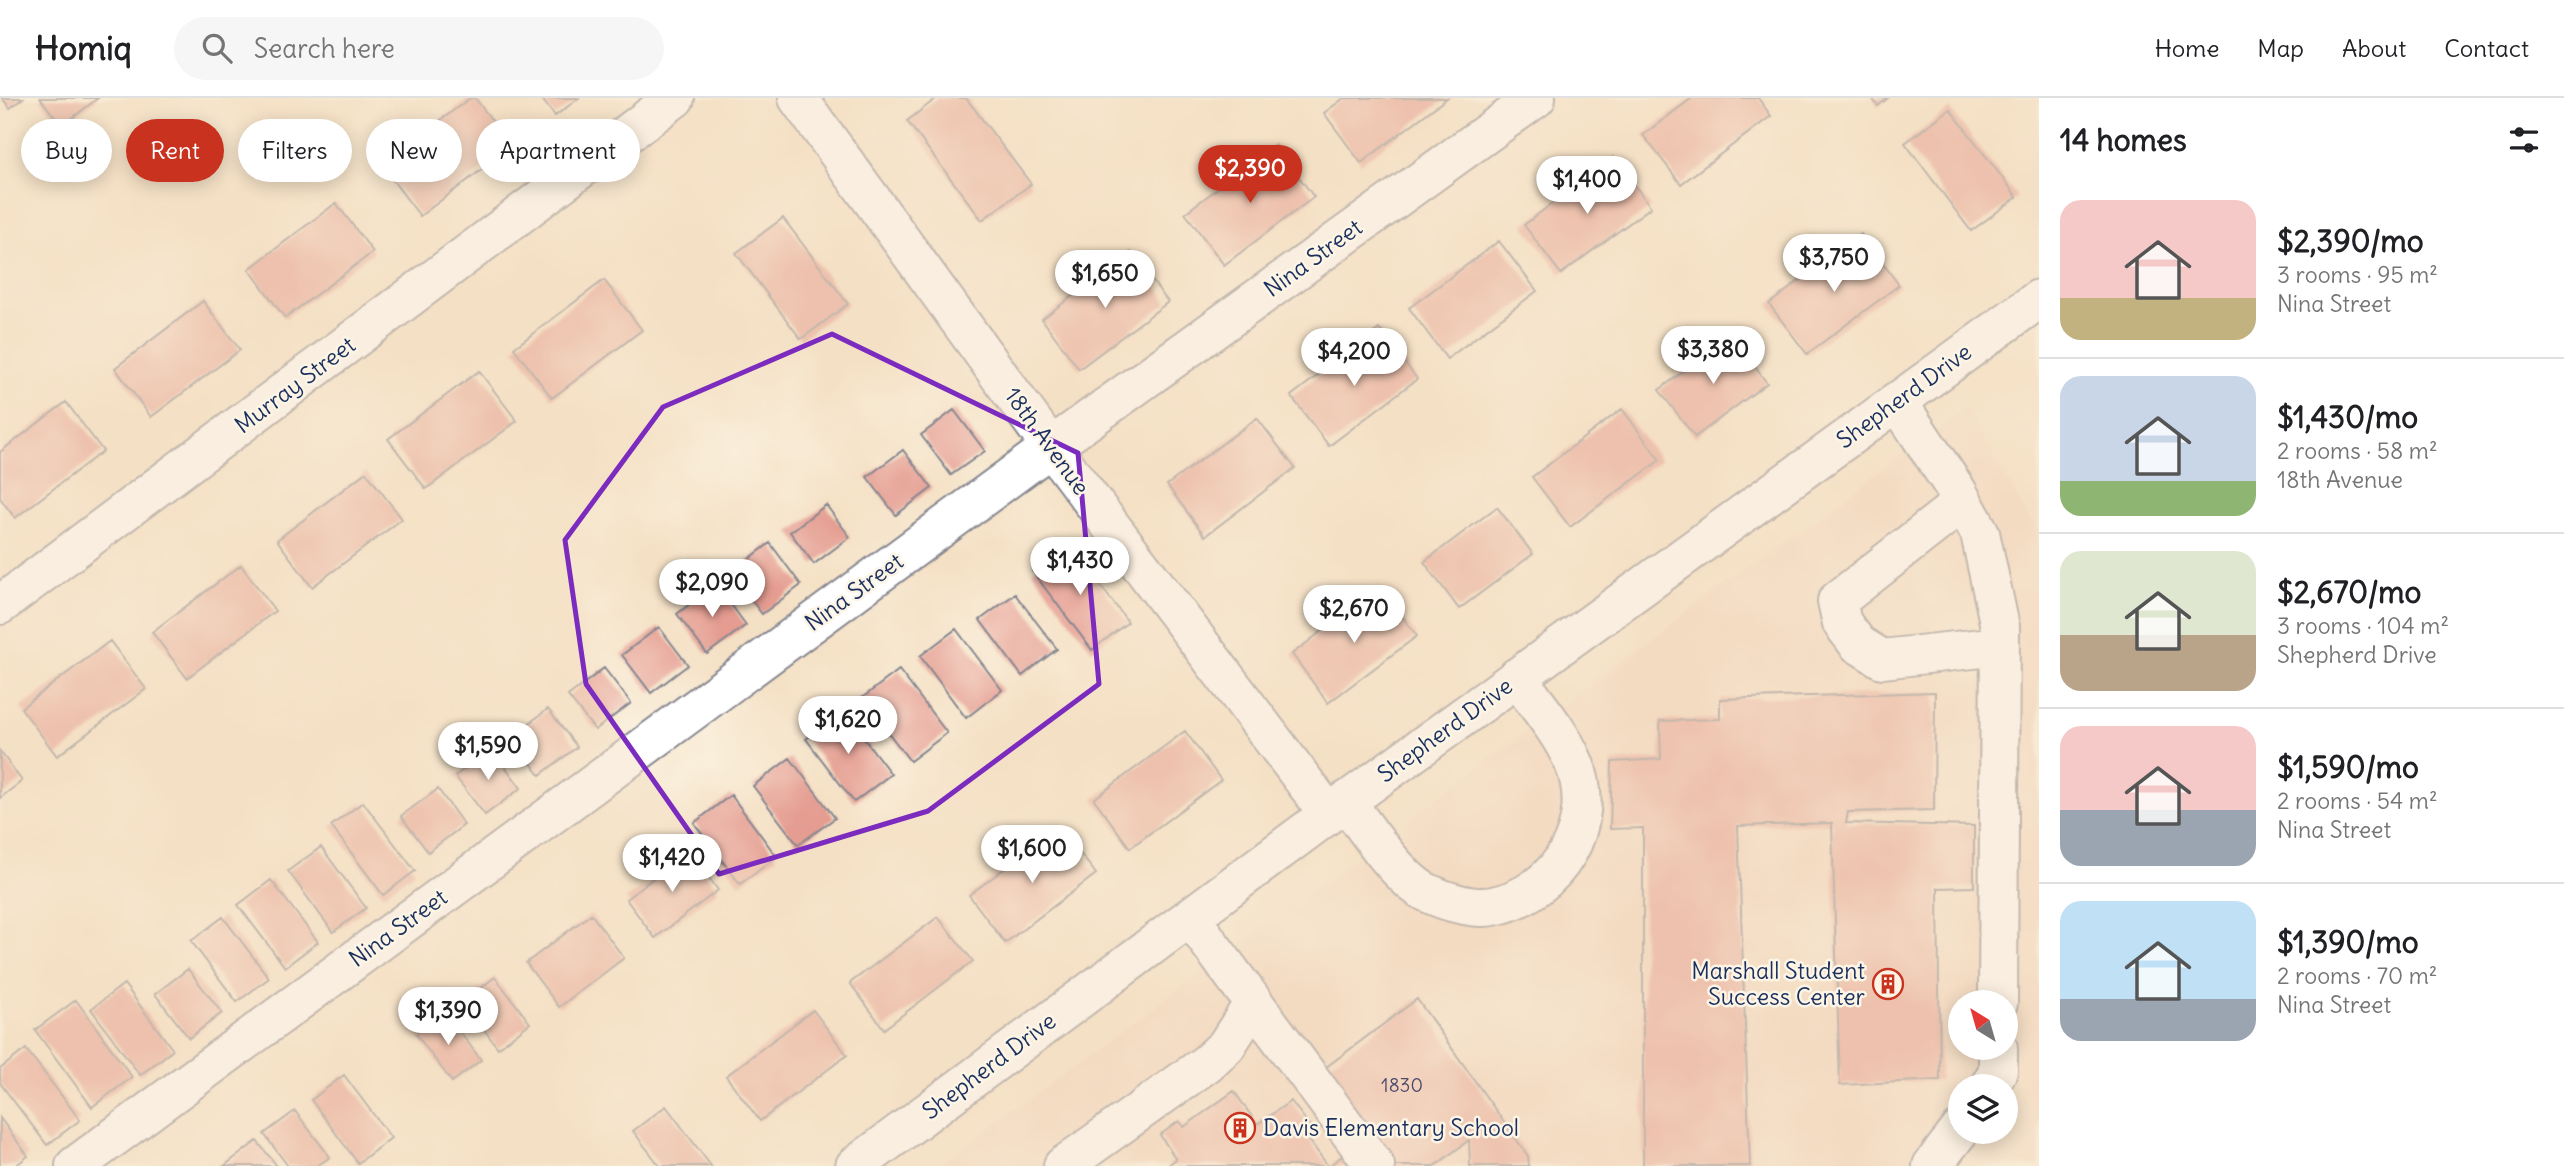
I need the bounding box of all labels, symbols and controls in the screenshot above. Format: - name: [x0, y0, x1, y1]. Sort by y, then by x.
- search box: [174, 17, 664, 80]
- text: Homiq: [35, 27, 132, 69]
- icon: search: [198, 29, 236, 67]
- text: Search here: [254, 32, 395, 65]
- text: Home: [2155, 33, 2219, 63]
- text: Map: [2257, 33, 2304, 63]
- text: About: [2342, 33, 2406, 63]
- text: Contact: [2444, 33, 2529, 63]
- chip: Buy: [21, 119, 112, 182]
- chip: Rent: [126, 119, 224, 182]
- chip: Filters: [238, 119, 352, 182]
- chip: New: [366, 119, 462, 182]
- chip: Apartment: [476, 119, 640, 182]
- text: 14 homes: [2060, 121, 2187, 159]
- icon: filters: [2505, 121, 2543, 159]
- pin: $2,390: [1193, 146, 1307, 205]
- text: $2,390: [1214, 153, 1286, 182]
- pin: $1,400: [1530, 156, 1644, 216]
- text: $1,400: [1552, 164, 1622, 193]
- street label: Nina Street: [1258, 212, 1368, 303]
- text: $2,390/mo: [2277, 222, 2424, 260]
- icon: home: [2116, 228, 2200, 312]
- pin: $3,750: [1777, 234, 1891, 294]
- text: $3,750: [1799, 242, 1869, 271]
- pin: $1,650: [1048, 250, 1162, 310]
- text: $1,650: [1071, 258, 1139, 287]
- text: 3 rooms · 95 m²: [2277, 260, 2438, 289]
- text: Nina Street: [2277, 289, 2391, 318]
- pin: $3,380: [1656, 327, 1770, 386]
- pin: $4,200: [1297, 328, 1411, 388]
- street label: Murray Street: [229, 330, 361, 439]
- text: $3,380: [1677, 334, 1749, 363]
- text: $4,200: [1317, 336, 1391, 365]
- street label: Shepherd Drive: [1831, 337, 1977, 454]
- street label: 18th Avenue: [999, 381, 1096, 500]
- text: $1,430/mo: [2277, 398, 2418, 436]
- icon: home: [2116, 404, 2200, 488]
- text: 2 rooms · 58 m²: [2277, 436, 2438, 465]
- text: 18th Avenue: [2277, 465, 2403, 494]
- pin: $1,430: [1023, 538, 1137, 597]
- text: $1,430: [1046, 545, 1114, 574]
- street label: Nina Street: [799, 546, 909, 637]
- pin: $2,090: [655, 560, 769, 619]
- text: $2,090: [675, 567, 749, 596]
- text: $2,670/mo: [2277, 573, 2421, 611]
- icon: home: [2116, 579, 2200, 663]
- pin: $2,670: [1297, 586, 1411, 645]
- text: $2,670: [1319, 593, 1389, 622]
- text: 3 rooms · 104 m²: [2277, 611, 2449, 640]
- text: Shepherd Drive: [2277, 640, 2437, 669]
- street label: Shepherd Drive: [1372, 671, 1518, 788]
- pin: $1,620: [791, 696, 905, 756]
- text: $1,620: [814, 704, 882, 733]
- pin: $1,590: [431, 722, 545, 782]
- text: $1,590: [454, 730, 522, 759]
- text: $1,590/mo: [2277, 748, 2419, 786]
- icon: home: [2116, 754, 2200, 838]
- text: 2 rooms · 54 m²: [2277, 786, 2438, 815]
- text: Nina Street: [2277, 815, 2391, 844]
- pin: $1,600: [975, 826, 1089, 885]
- text: $1,600: [997, 833, 1067, 862]
- pin: $1,420: [615, 834, 729, 894]
- text: $1,420: [639, 842, 705, 871]
- street label: Nina Street: [343, 882, 453, 973]
- text: $1,390/mo: [2277, 923, 2419, 961]
- icon: home: [2116, 929, 2200, 1013]
- place label: Marshall Student Success Center: [1691, 956, 1866, 1011]
- text: 2 rooms · 70 m²: [2277, 961, 2437, 990]
- building icon: Marshall Student Success Center: [1871, 967, 1905, 1001]
- pin: $1,390: [391, 988, 505, 1047]
- north arrow: [1948, 990, 2018, 1060]
- map controls: [1948, 990, 2018, 1144]
- text: Nina Street: [2277, 990, 2391, 1019]
- text: $1,390: [414, 995, 482, 1024]
- street label: Shepherd Drive: [916, 1006, 1061, 1125]
- house number: 1830: [1381, 1073, 1423, 1097]
- button: layers: [1948, 1074, 2018, 1144]
- building icon: Davis Elementary School: [1223, 1111, 1257, 1145]
- place label: Davis Elementary School: [1263, 1113, 1519, 1142]

